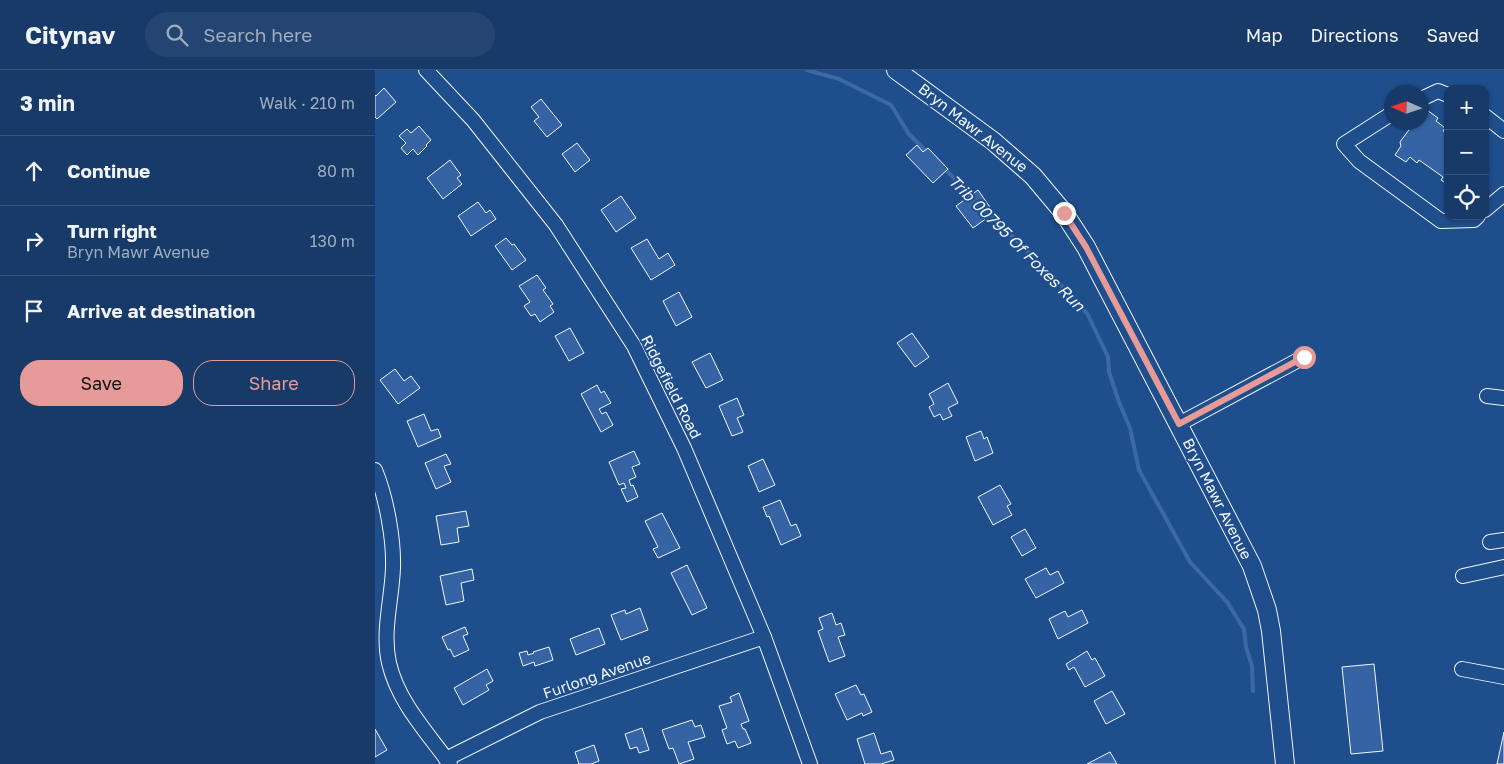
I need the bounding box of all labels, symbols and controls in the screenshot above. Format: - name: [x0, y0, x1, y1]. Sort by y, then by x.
- search box: [145, 12, 495, 57]
- text: Citynav: [25, 20, 115, 49]
- icon: search: [163, 21, 191, 49]
- text: Search here: [203, 23, 312, 46]
- text: Map: [1246, 24, 1282, 46]
- text: Directions: [1310, 24, 1398, 46]
- text: Saved: [1426, 24, 1479, 46]
- street label: Bryn Mawr Avenue: [915, 79, 1032, 176]
- north arrow: [1384, 85, 1429, 130]
- map controls: [1444, 85, 1489, 220]
- button: +: [1444, 85, 1489, 130]
- text: 3 min: [20, 90, 75, 116]
- text: Walk · 210 m: [259, 93, 355, 113]
- button: −: [1444, 130, 1489, 175]
- icon: ahead: [20, 157, 48, 185]
- text: Continue: [67, 159, 150, 182]
- text: 80 m: [317, 161, 355, 181]
- water label: Trib 00795 Of Foxes Run: [945, 171, 1090, 316]
- button: locate: [1444, 175, 1489, 220]
- route end: [1053, 202, 1076, 225]
- text: Turn right: [67, 219, 157, 242]
- icon: right: [20, 227, 48, 255]
- text: 130 m: [310, 231, 355, 251]
- text: Bryn Mawr Avenue: [67, 242, 210, 262]
- icon: arrive: [20, 297, 48, 325]
- text: Arrive at destination: [67, 299, 255, 322]
- street label: Ridgefield Road: [638, 332, 706, 441]
- route start: [1293, 346, 1316, 369]
- button: Save: [20, 360, 183, 406]
- button: Share: [193, 360, 355, 406]
- street label: Bryn Mawr Avenue: [1180, 435, 1256, 562]
- street label: Furlong Avenue: [540, 648, 653, 702]

